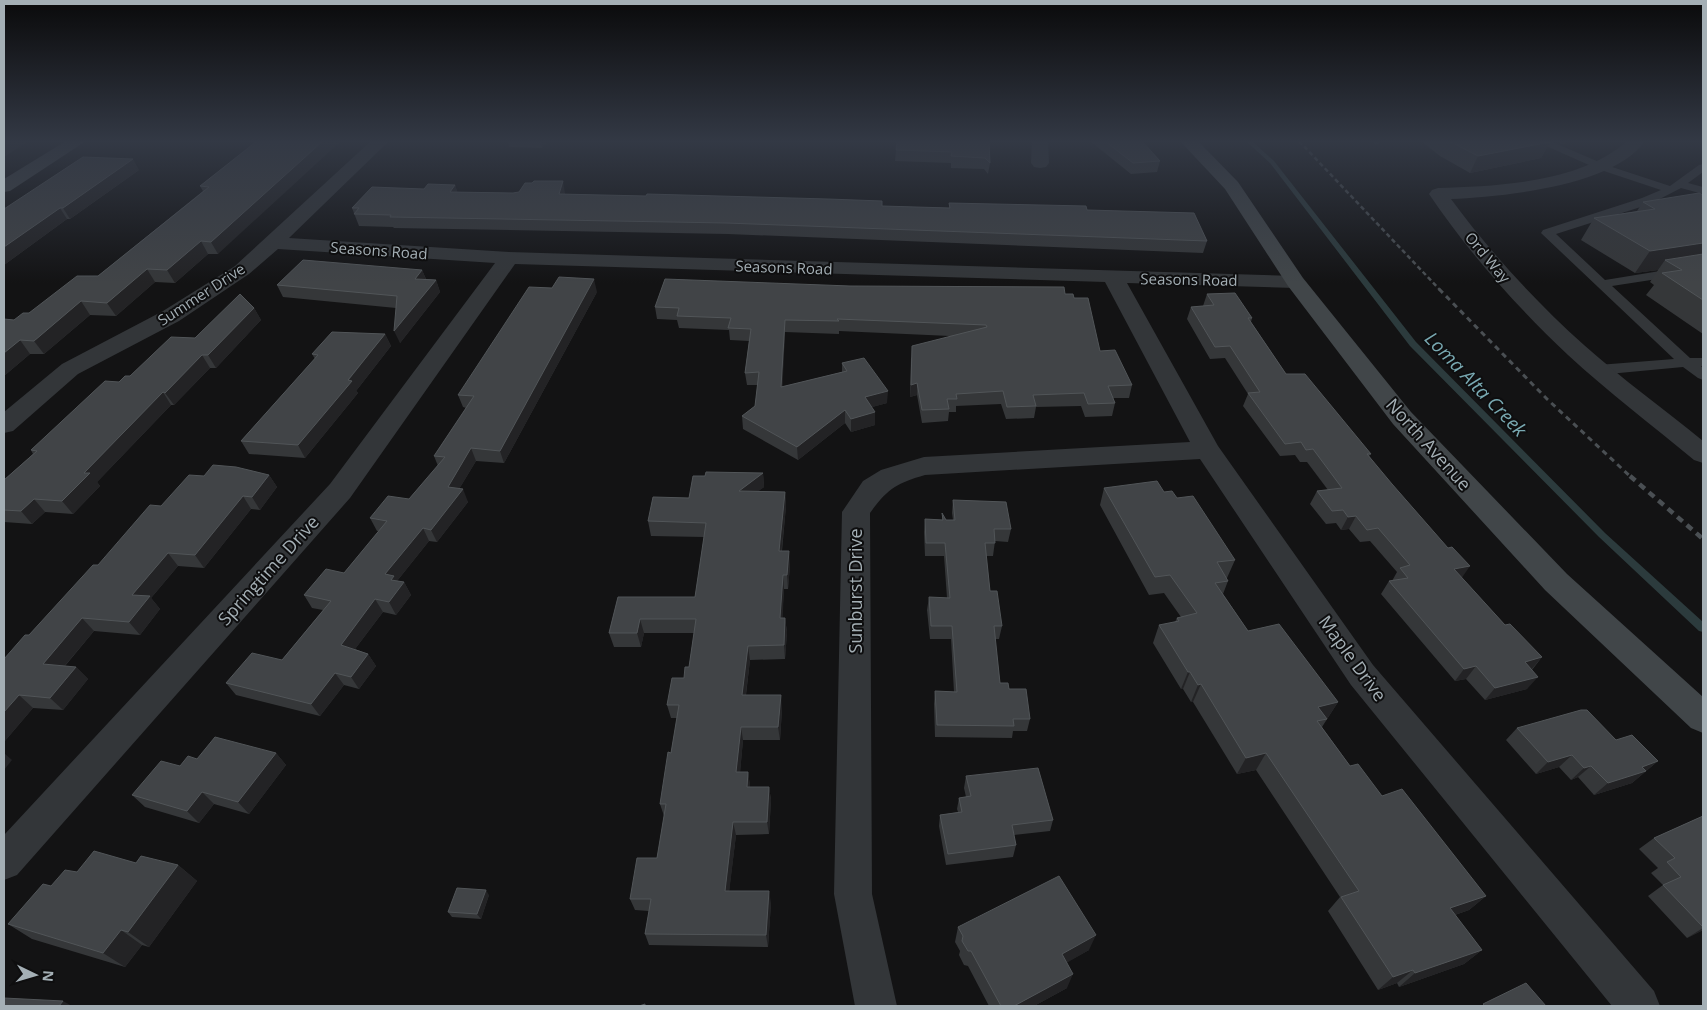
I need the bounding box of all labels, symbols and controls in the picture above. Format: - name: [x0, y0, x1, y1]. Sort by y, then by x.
- street label: Ord Way: [1461, 227, 1515, 287]
- street label: Seasons Road: [330, 237, 428, 263]
- street label: Seasons Road: [735, 255, 833, 279]
- street label: Summer Drive: [153, 258, 249, 330]
- street label: Seasons Road: [1140, 268, 1238, 290]
- water label: Loma Alta Creek: [1419, 326, 1533, 443]
- street label: North Avenue: [1381, 393, 1477, 495]
- street label: Springtime Drive: [212, 510, 324, 630]
- street label: Sunburst Drive: [843, 528, 867, 654]
- street label: Maple Drive: [1314, 610, 1392, 706]
- north arrow: [10, 950, 60, 1000]
- text: N: [38, 970, 58, 983]

